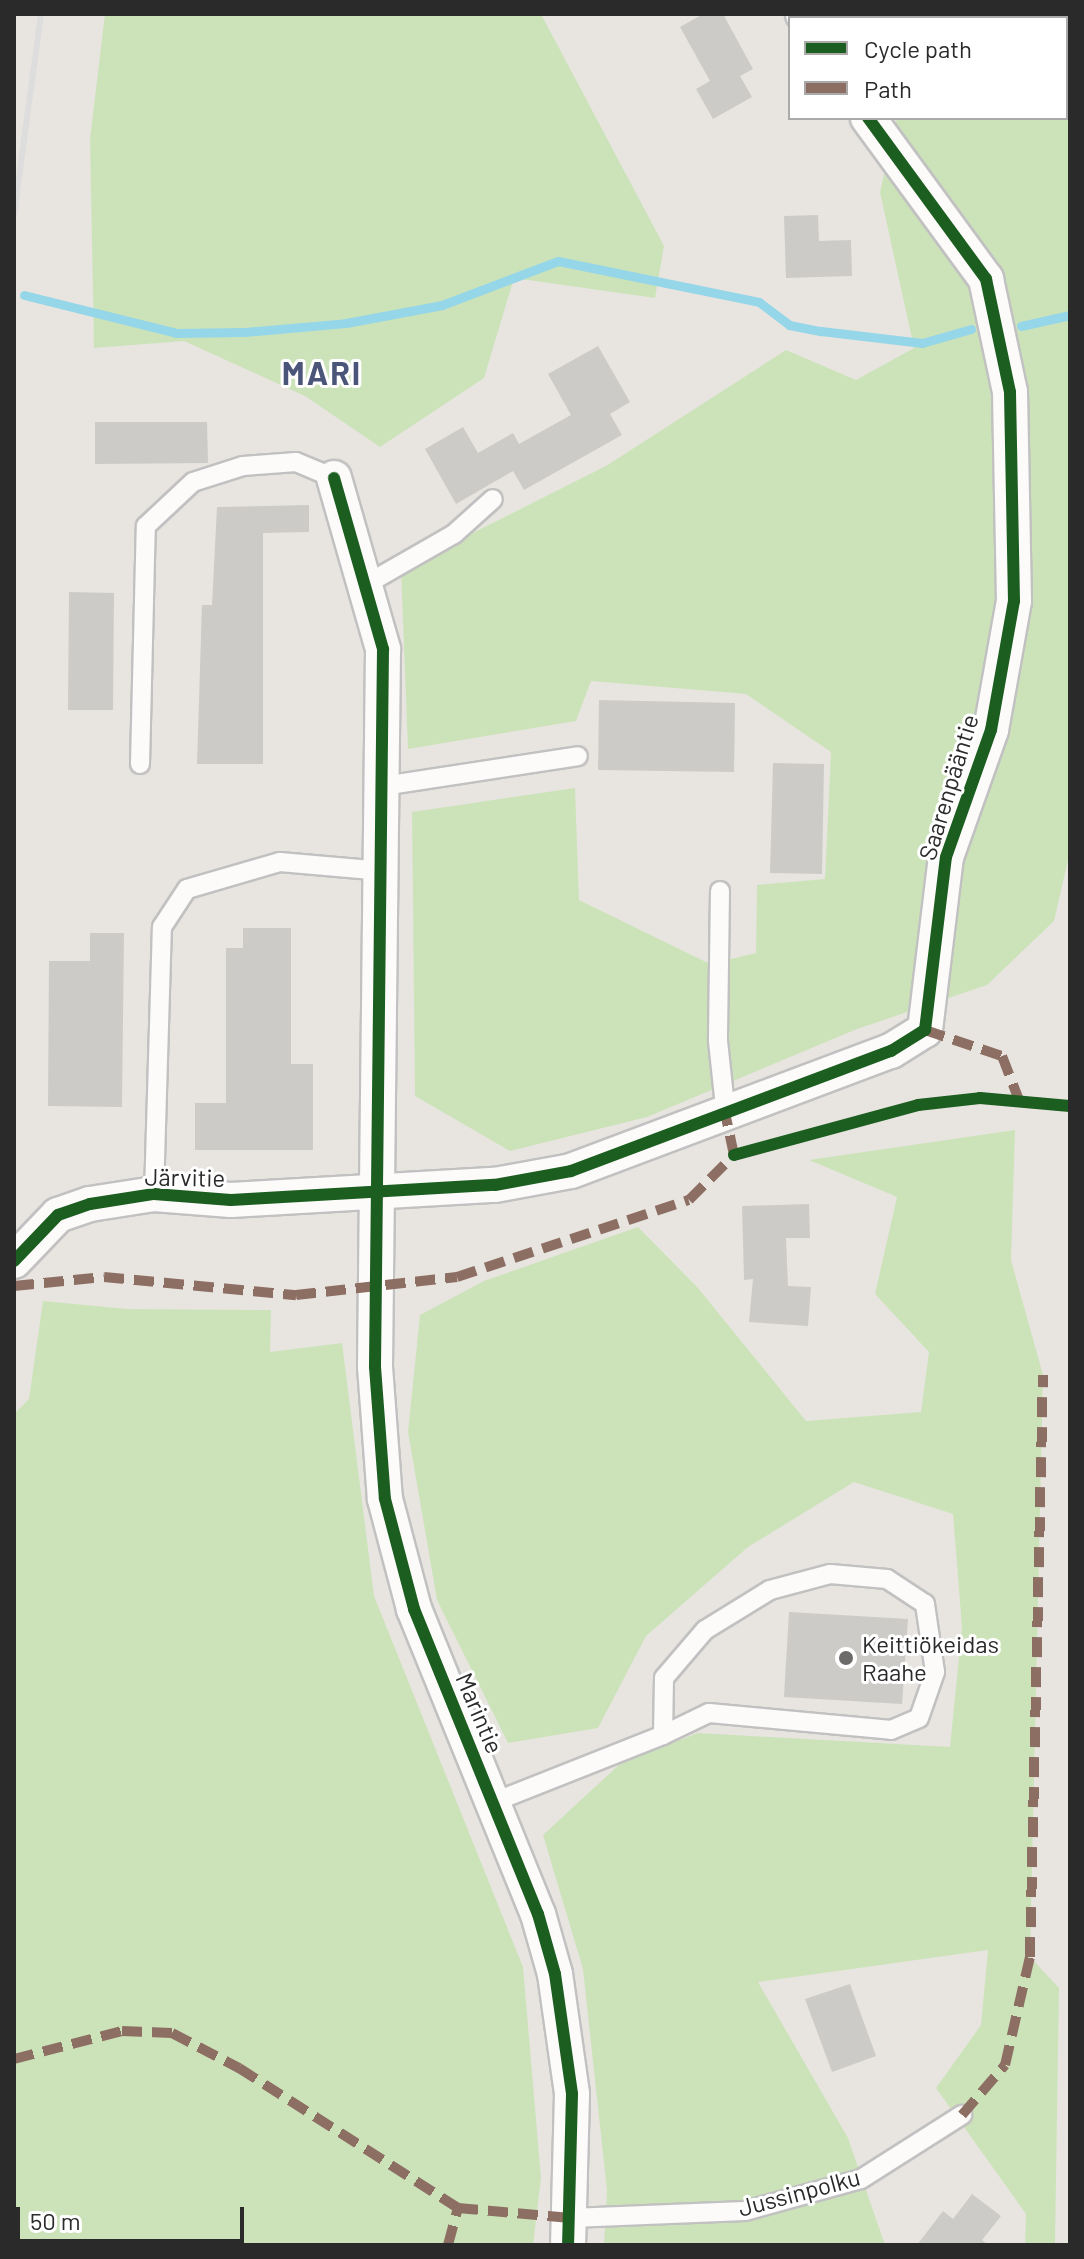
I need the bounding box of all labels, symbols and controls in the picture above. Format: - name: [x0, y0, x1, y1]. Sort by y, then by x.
- legend: [788, 16, 1068, 120]
- text: Cycle path: [864, 34, 972, 63]
- text: Path: [864, 74, 912, 103]
- district label: MARI: [282, 353, 362, 391]
- street label: Saarenpääntie: [912, 711, 984, 863]
- street label: Järvitie: [144, 1162, 226, 1192]
- place label: Keittiökeidas Raahe: [862, 1630, 999, 1686]
- marker: Keittiökeidas Raahe: [837, 1649, 855, 1667]
- street label: Marintie: [450, 1668, 510, 1758]
- street label: Jussinpolku: [735, 2162, 863, 2222]
- scale bar: [20, 2191, 248, 2241]
- text: 50 m: [30, 2206, 81, 2235]

